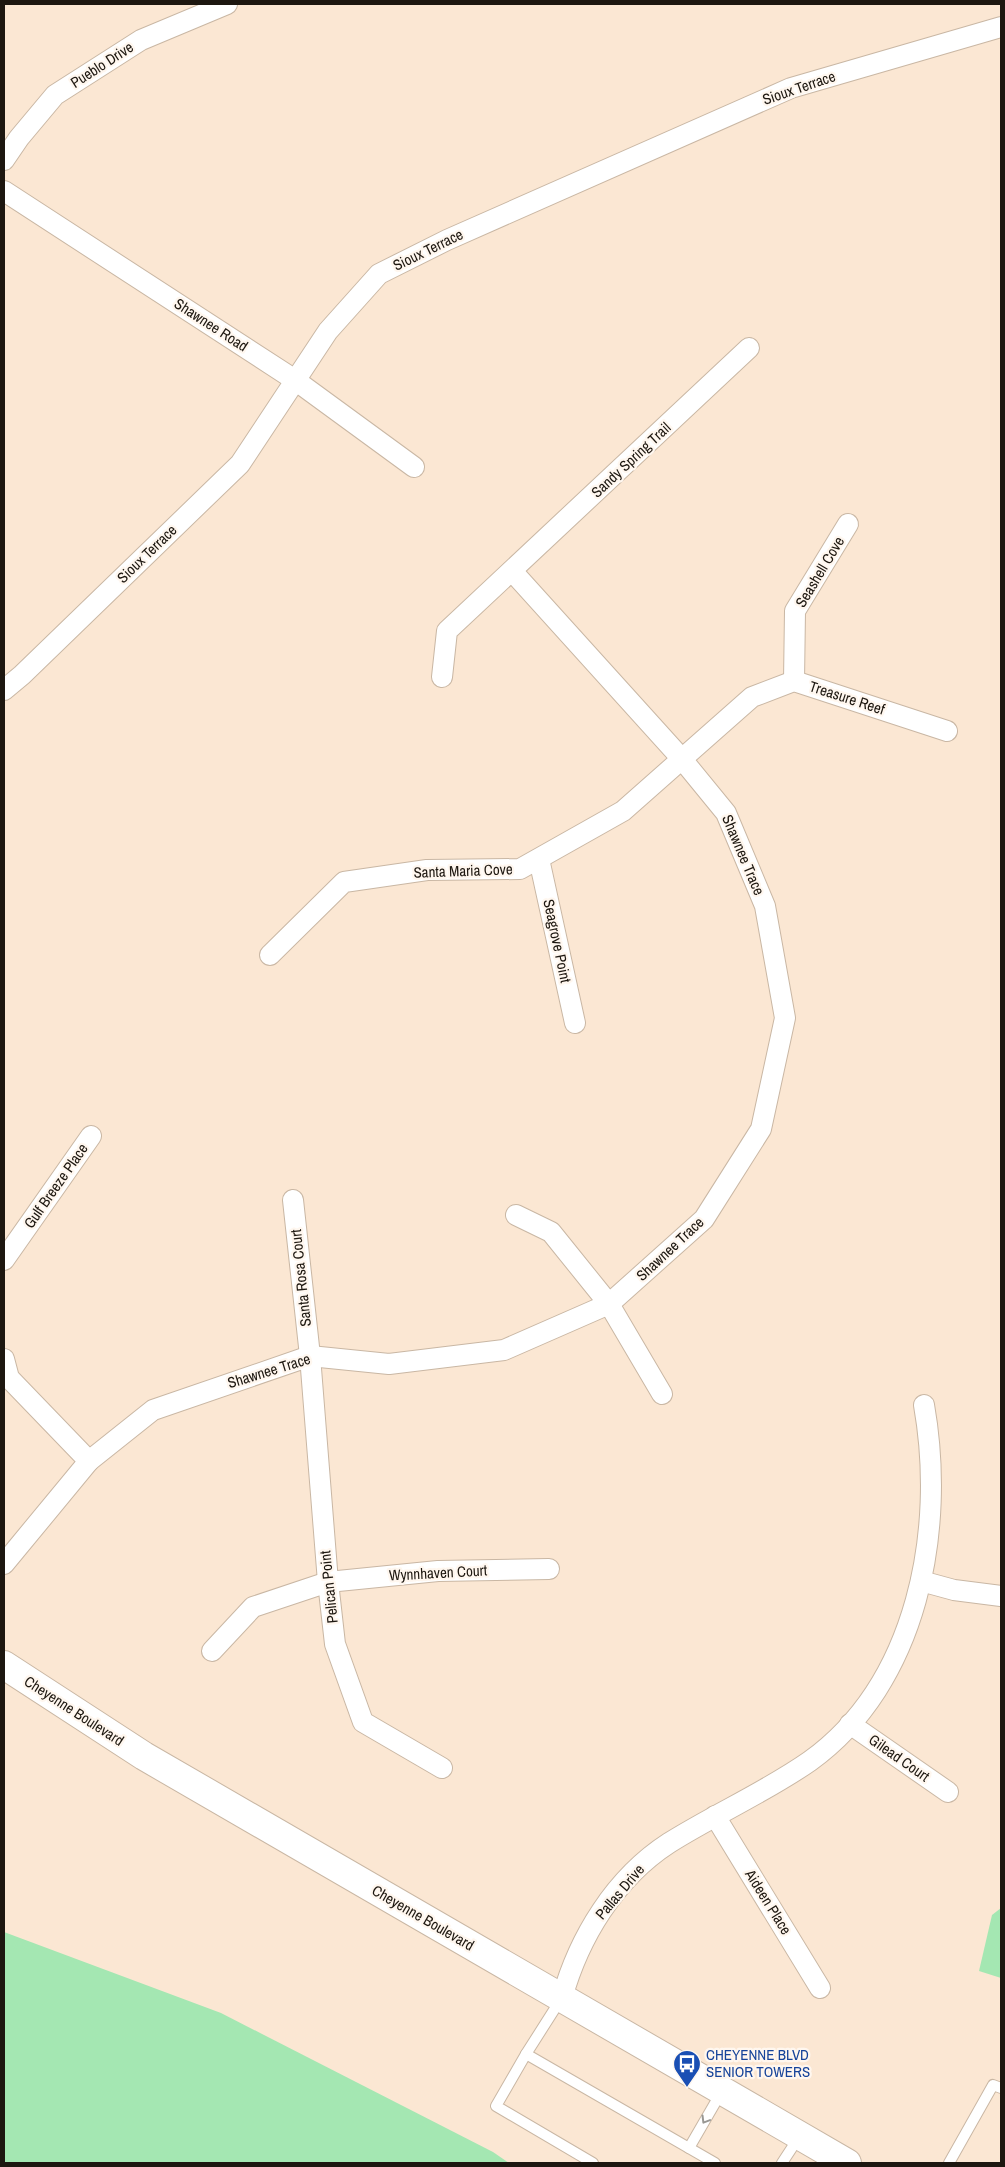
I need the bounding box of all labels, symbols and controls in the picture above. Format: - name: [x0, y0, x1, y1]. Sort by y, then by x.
- street label: Pueblo Drive: [66, 36, 137, 93]
- street label: Sioux Terrace: [760, 65, 838, 110]
- street label: Sioux Terrace: [389, 223, 467, 276]
- street label: Shawnee Road: [170, 293, 252, 356]
- street label: Sandy Spring Trail: [586, 417, 675, 502]
- street label: Sioux Terrace: [112, 520, 181, 587]
- street label: Seashell Cove: [790, 532, 849, 611]
- street label: Treasure Reef: [807, 675, 888, 720]
- street label: Shawnee Trace: [717, 811, 770, 898]
- street label: Santa Maria Cove: [413, 858, 513, 883]
- street label: Seagrove Point: [538, 897, 577, 985]
- street label: Gulf Breeze Place: [19, 1139, 93, 1232]
- street label: Shawnee Trace: [631, 1212, 708, 1285]
- street label: Santa Rosa Court: [285, 1228, 316, 1328]
- street label: Shawnee Trace: [225, 1348, 313, 1393]
- street label: Pelican Point: [314, 1549, 343, 1625]
- street label: Wynnhaven Court: [388, 1559, 488, 1586]
- street label: Cheyenne Boulevard: [20, 1670, 128, 1751]
- street label: Gilead Court: [865, 1729, 934, 1787]
- street label: Pallas Drive: [590, 1859, 649, 1924]
- street label: Aideen Place: [740, 1864, 797, 1938]
- street label: Cheyenne Boulevard: [368, 1880, 478, 1955]
- place label: CHEYENNE BLVD SENIOR TOWERS: [706, 2044, 810, 2082]
- bus stop icon: CHEYENNE BLVD SENIOR TOWERS: [672, 2049, 702, 2088]
- one-way arrow: [702, 2114, 712, 2123]

